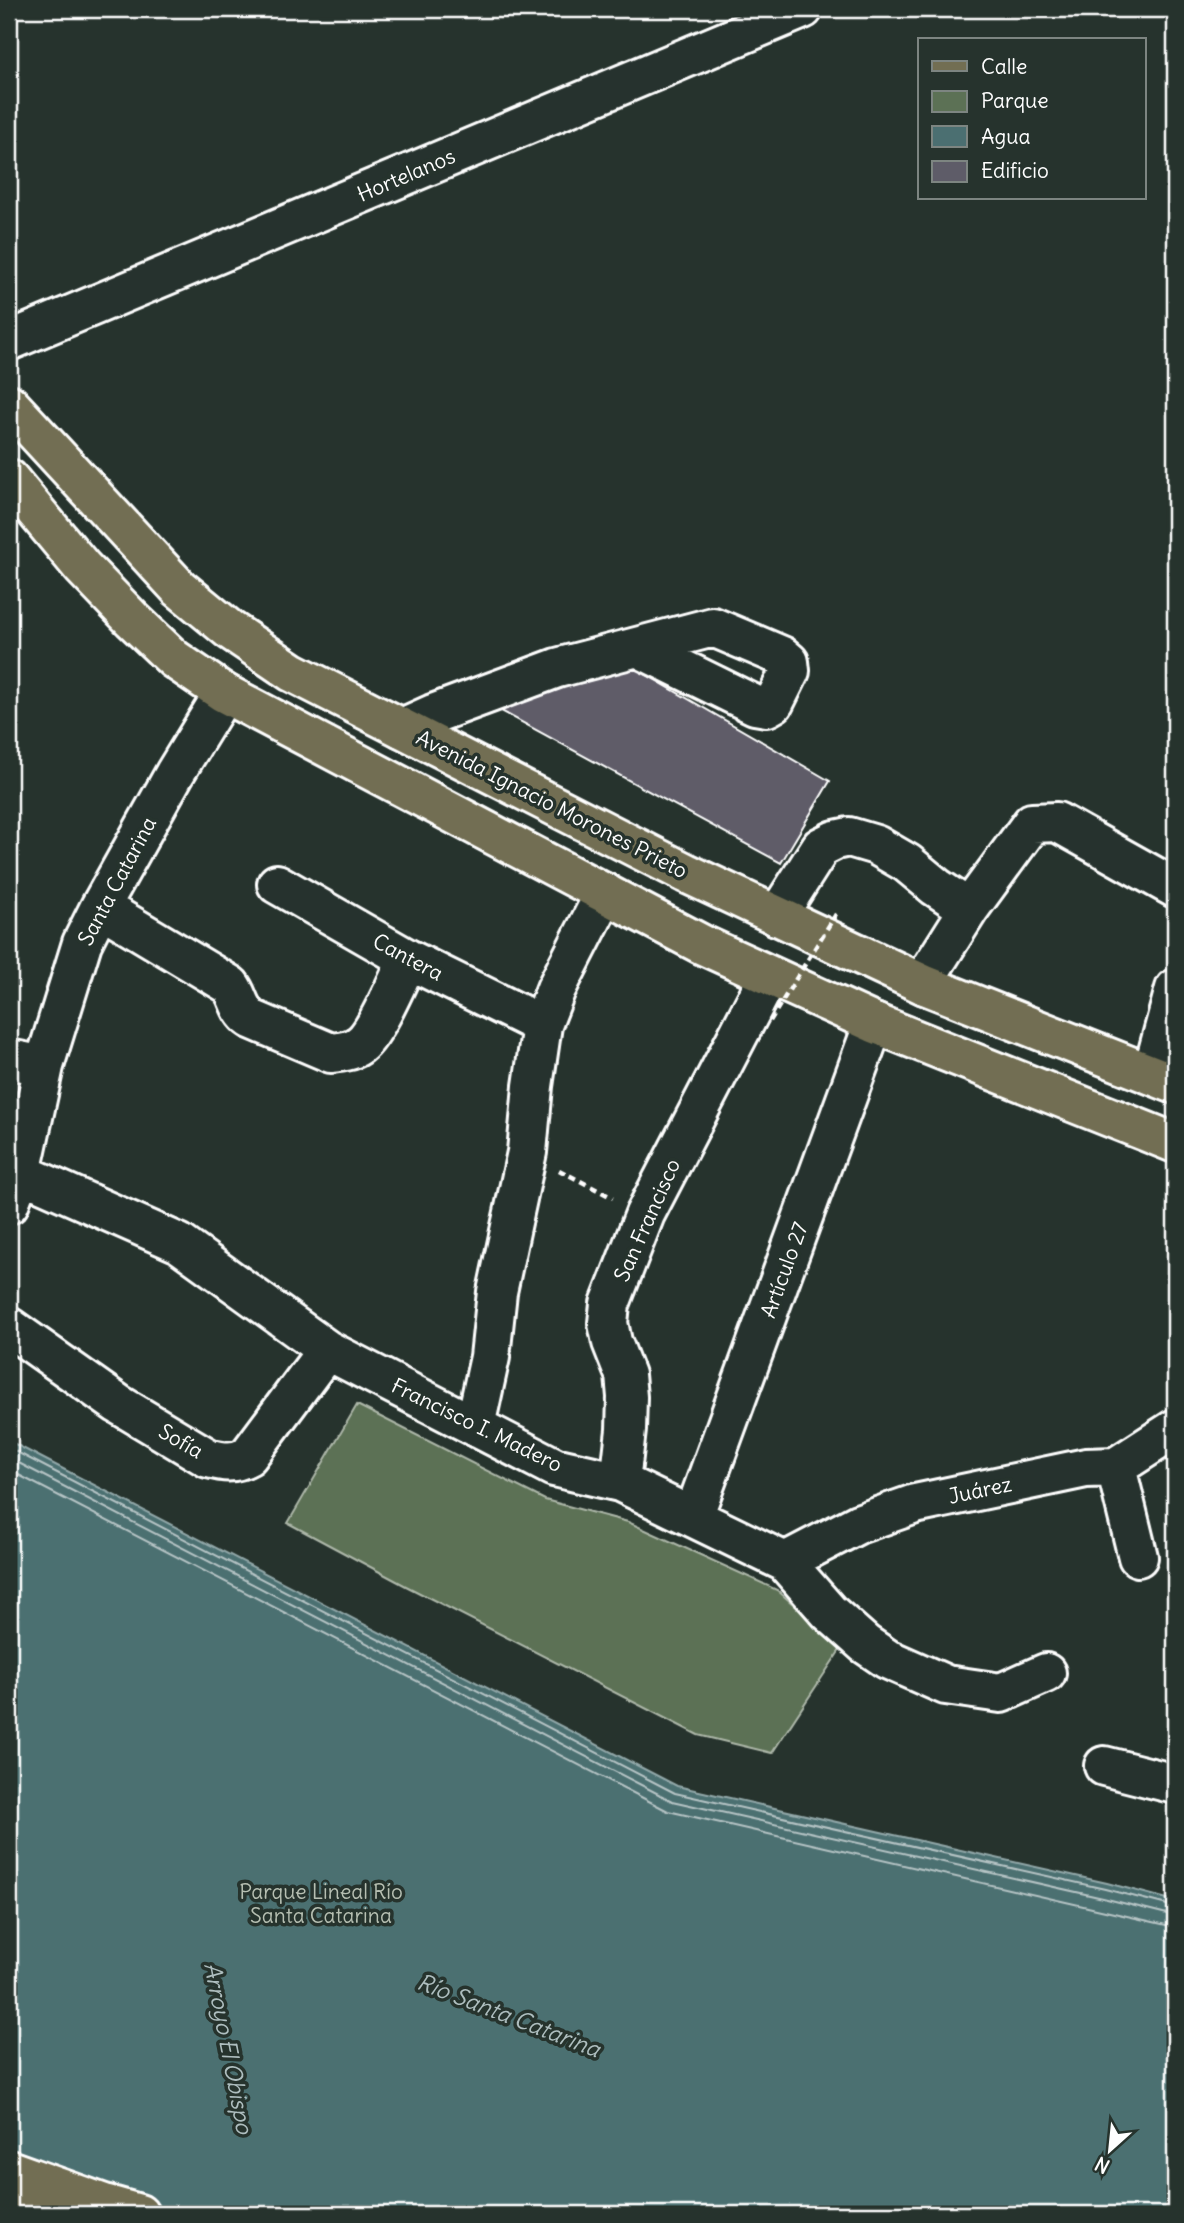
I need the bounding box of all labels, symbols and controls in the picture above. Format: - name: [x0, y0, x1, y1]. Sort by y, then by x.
- legend: [918, 38, 1146, 200]
- text: Calle: [981, 53, 1027, 80]
- text: Parque: [981, 87, 1049, 114]
- text: Agua: [981, 123, 1030, 150]
- street label: Hortelanos: [353, 142, 459, 208]
- text: Edificio: [981, 157, 1049, 184]
- street label: Avenida Ignacio Morones Prieto: [412, 724, 692, 884]
- street label: Santa Catarina: [72, 812, 162, 950]
- street label: Cantera: [368, 927, 448, 987]
- street label: San Francisco: [608, 1154, 686, 1286]
- street label: Artículo 27: [754, 1218, 814, 1322]
- street label: Francisco I. Madero: [387, 1372, 567, 1478]
- street label: Sofía: [154, 1418, 208, 1464]
- street label: Juárez: [946, 1470, 1014, 1510]
- park label: Parque Lineal Río Santa Catarina: [239, 1878, 403, 1929]
- water label: Arroyo El Obispo: [198, 1960, 260, 2137]
- water label: Río Santa Catarina: [413, 1967, 606, 2064]
- north arrow: [1076, 2114, 1146, 2184]
- text: N: [1091, 2151, 1114, 2179]

